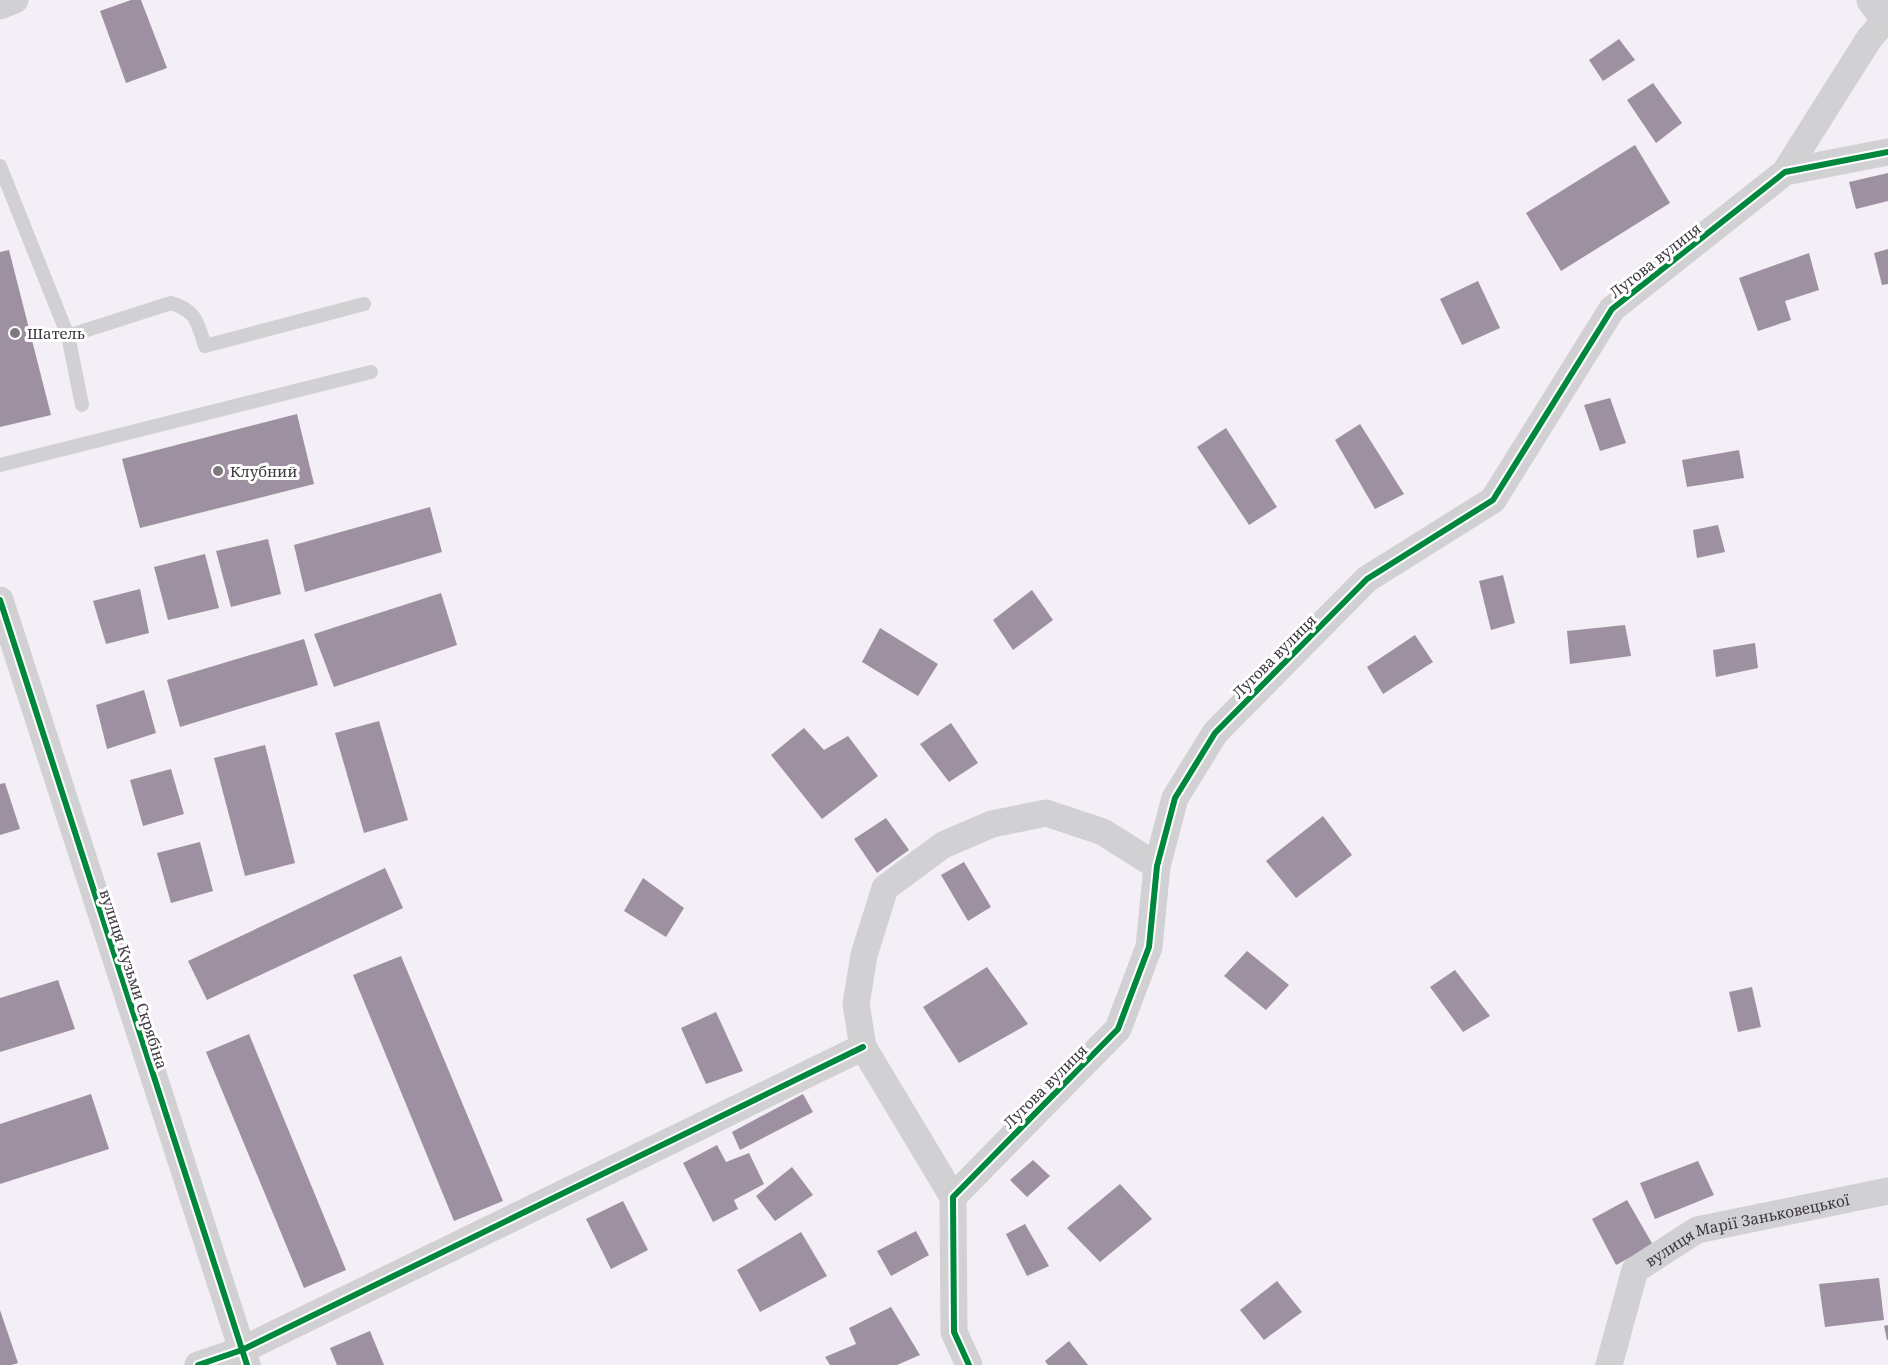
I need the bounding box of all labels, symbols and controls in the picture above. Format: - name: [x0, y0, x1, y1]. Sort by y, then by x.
- street label: Лугова вулиця: [1605, 218, 1705, 302]
- place label: Шатель: [27, 323, 85, 343]
- marker: Шатель: [8, 326, 22, 340]
- place label: Клубний: [230, 461, 297, 481]
- marker: Клубний: [211, 464, 225, 478]
- street label: Лугова вулиця: [1228, 610, 1320, 702]
- street label: вулиця Кузьми Скрябіна: [95, 887, 173, 1071]
- street label: Лугова вулиця: [999, 1040, 1091, 1132]
- street label: вулиця Марії Заньковецької: [1641, 1189, 1851, 1271]

